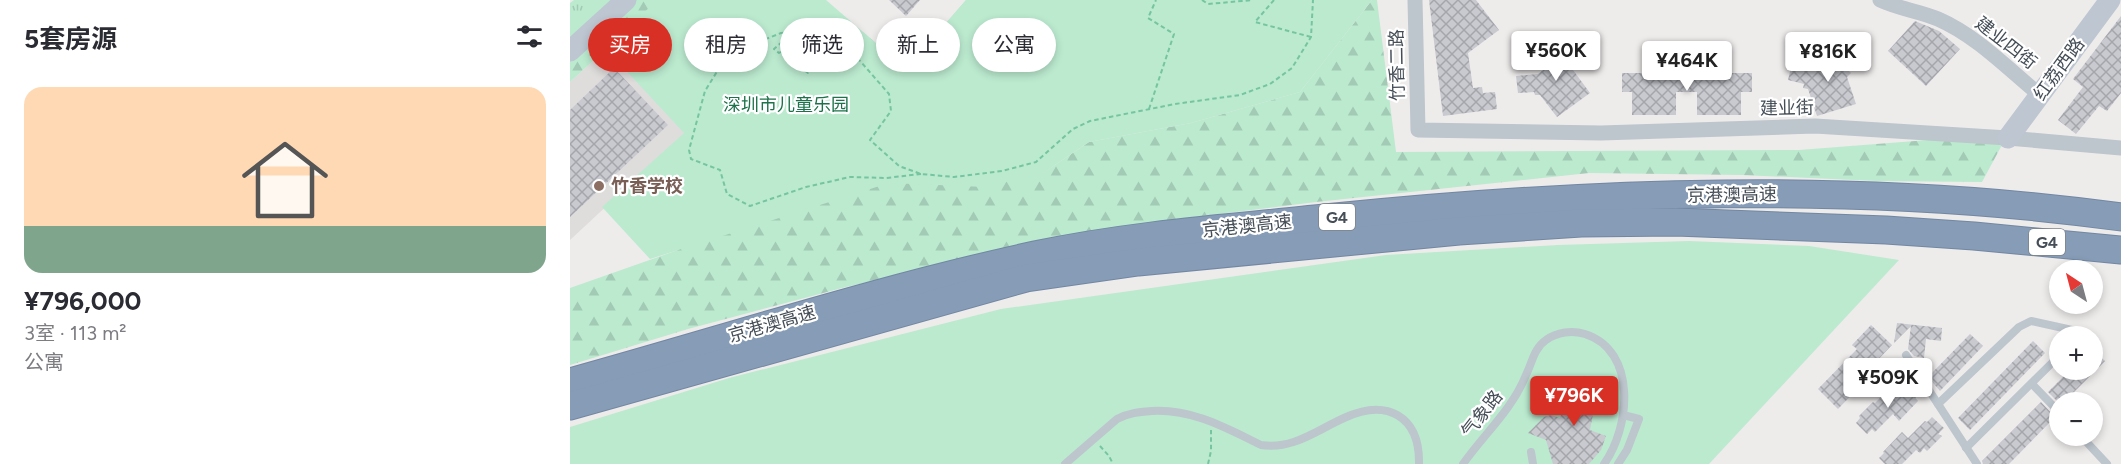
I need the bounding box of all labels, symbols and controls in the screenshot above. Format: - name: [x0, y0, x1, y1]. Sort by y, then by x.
- street label: 建业四街: [1971, 12, 2041, 74]
- chip: 买房: [588, 18, 672, 72]
- chip: 租房: [684, 18, 768, 72]
- chip: 筛选: [780, 18, 864, 72]
- chip: 新上: [876, 18, 960, 72]
- chip: 公寓: [972, 18, 1056, 72]
- icon: filters: [513, 20, 546, 53]
- text: 5套房源: [24, 23, 117, 55]
- street label: 竹香二路: [1385, 29, 1409, 101]
- pin: ¥560K: [1514, 31, 1598, 82]
- pin: ¥816K: [1786, 32, 1870, 83]
- street label: 红荔西路: [2029, 33, 2089, 105]
- text: ¥560K: [1525, 38, 1587, 62]
- text: ¥816K: [1799, 39, 1857, 63]
- pin: ¥464K: [1645, 41, 1729, 92]
- text: ¥464K: [1656, 48, 1718, 72]
- park label: 深圳市儿童乐园: [723, 94, 849, 116]
- street label: 建业街: [1760, 97, 1814, 119]
- icon: home: [231, 126, 339, 234]
- place label: 竹香学校: [611, 175, 683, 197]
- marker: 竹香学校: [592, 179, 606, 193]
- street label: 京港澳高速: [1687, 183, 1777, 207]
- road number: G4: [1319, 204, 1355, 230]
- street label: 京港澳高速: [1201, 210, 1293, 242]
- road number: G4: [2029, 229, 2065, 255]
- north arrow: [2049, 260, 2103, 314]
- map controls: [2049, 260, 2103, 446]
- text: ¥796,000: [24, 285, 141, 317]
- street label: 京港澳高速: [726, 301, 818, 347]
- text: 3室 · 113 m²: [24, 321, 126, 345]
- button: +: [2049, 326, 2103, 380]
- text: 公寓: [24, 350, 64, 374]
- pin: ¥509K: [1846, 358, 1930, 409]
- text: ¥509K: [1857, 365, 1919, 389]
- pin: ¥796K: [1532, 376, 1616, 427]
- text: ¥796K: [1544, 383, 1604, 407]
- street label: 气象路: [1457, 386, 1507, 442]
- button: −: [2049, 392, 2103, 446]

